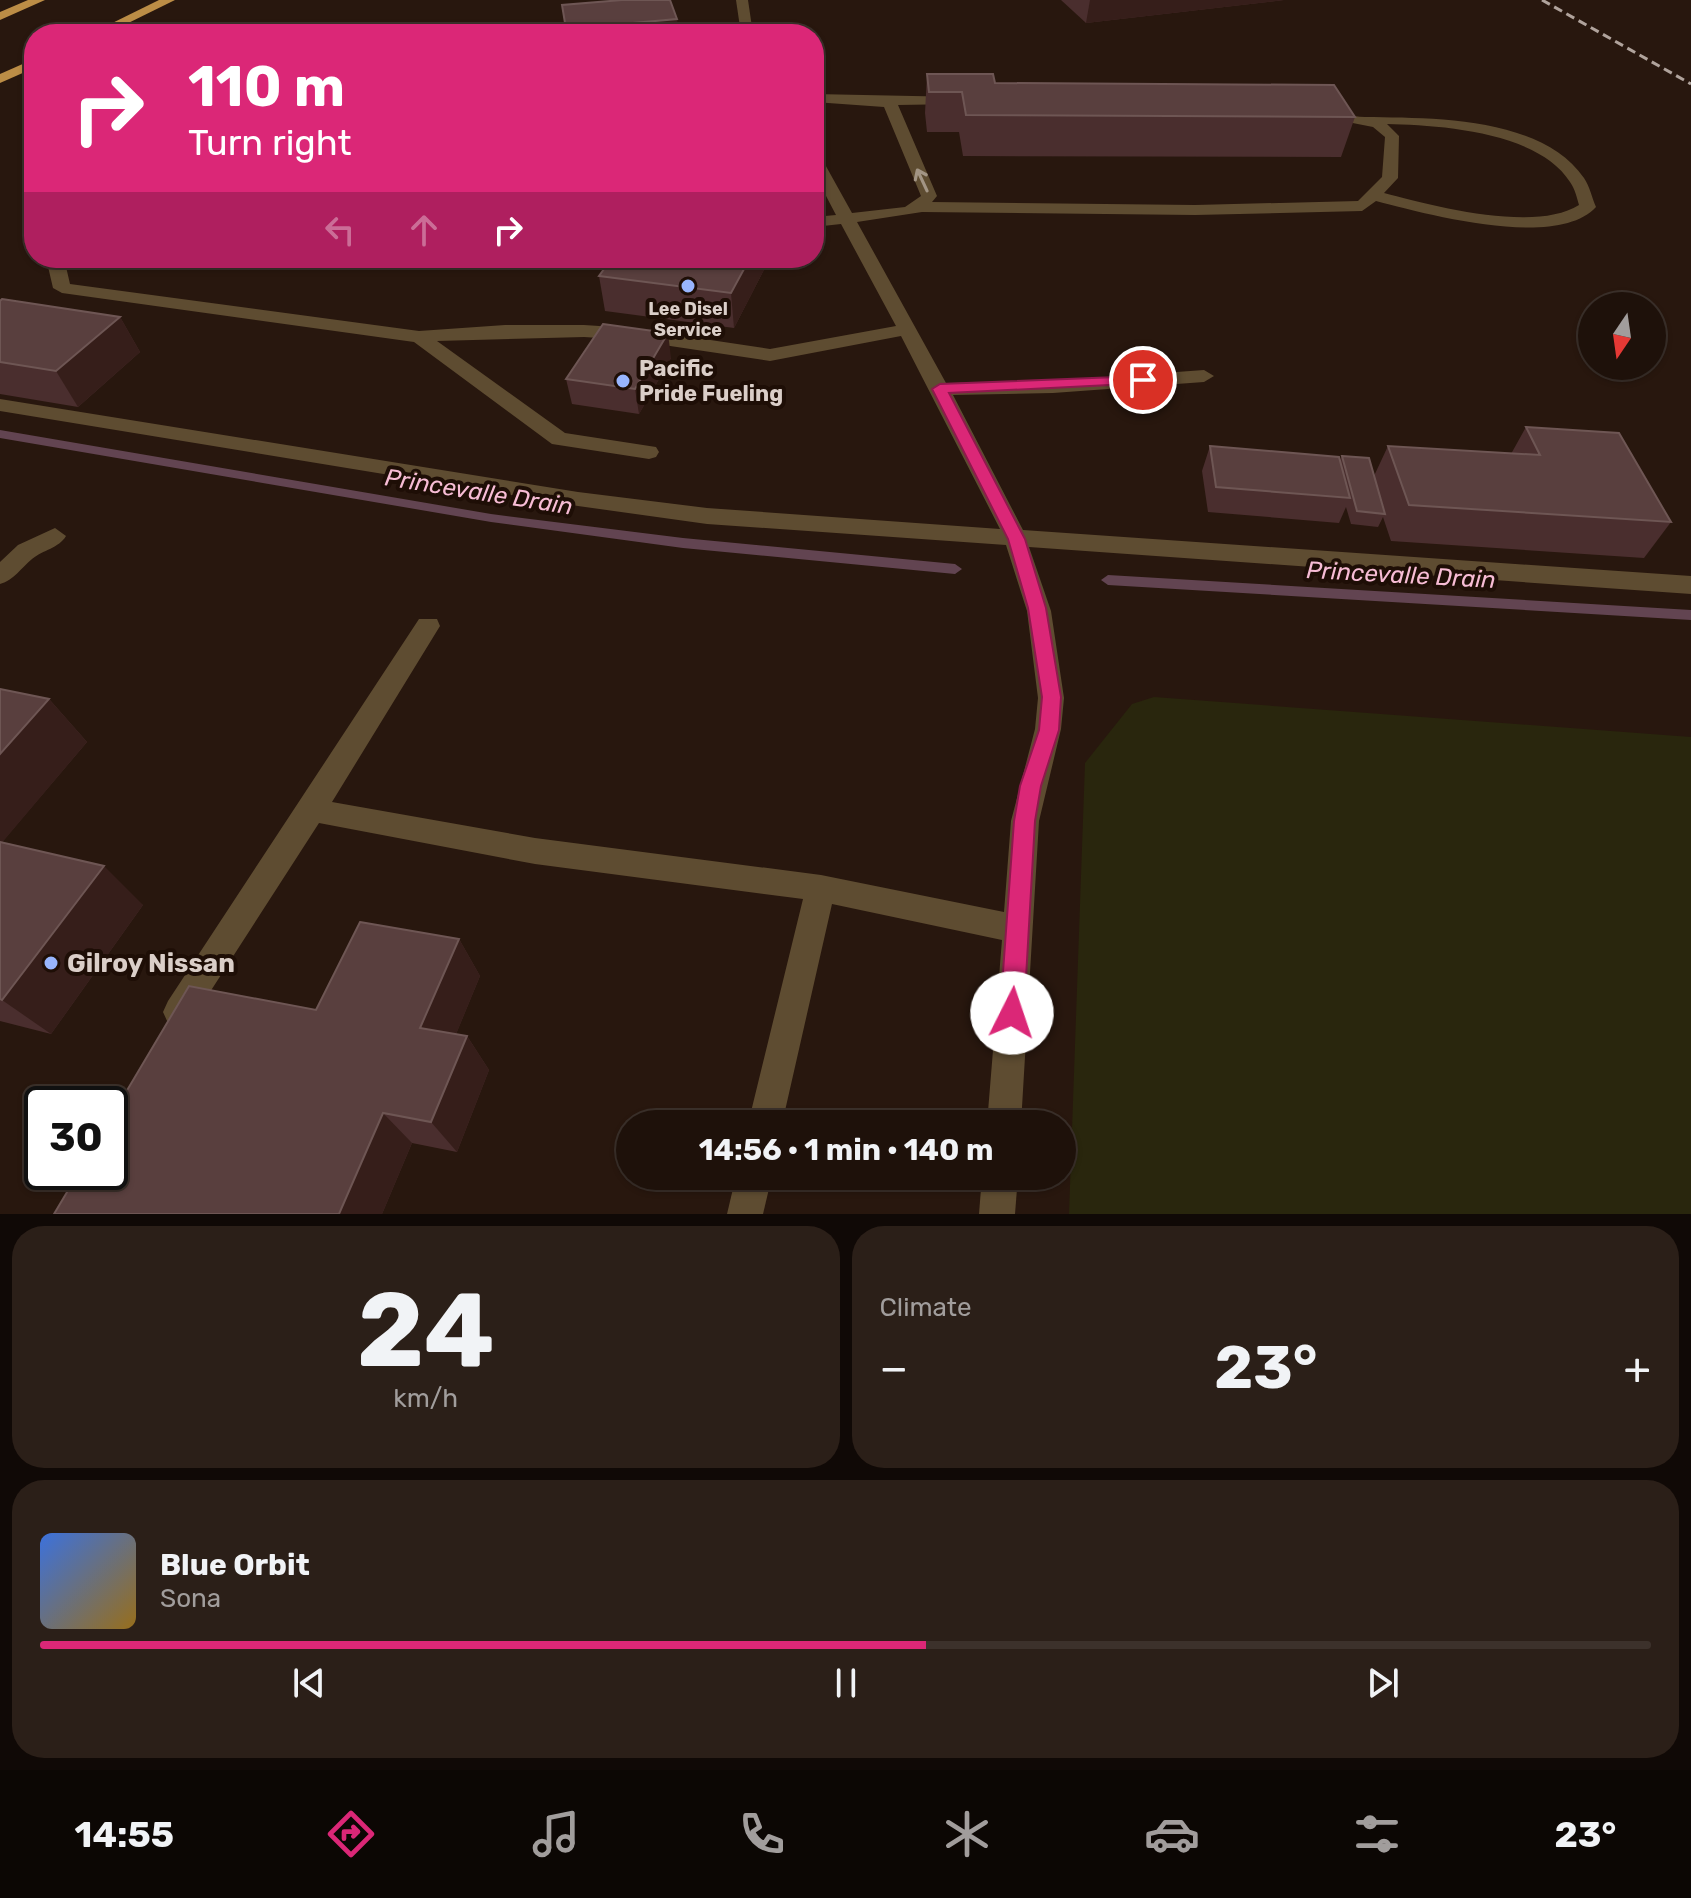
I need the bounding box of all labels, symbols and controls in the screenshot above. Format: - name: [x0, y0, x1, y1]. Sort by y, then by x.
- text: 110 m: [188, 54, 345, 120]
- icon: right: [56, 56, 160, 160]
- text: Turn right: [188, 121, 352, 164]
- one-way arrow: [913, 169, 928, 193]
- icon: left: [318, 208, 362, 252]
- icon: ahead: [402, 208, 446, 252]
- icon: right: [486, 208, 530, 252]
- marker: Lee Disel Service: [679, 277, 697, 295]
- north arrow: [1578, 292, 1666, 380]
- map controls: [1578, 292, 1666, 380]
- place label: Lee Disel Service: [648, 298, 728, 341]
- pin: [1109, 346, 1177, 414]
- place label: Pacific Pride Fueling: [639, 355, 783, 407]
- icon: arrive: [1121, 358, 1165, 402]
- marker: Pacific Pride Fueling: [614, 372, 632, 390]
- water label: Princevalle Drain: [383, 463, 575, 521]
- water label: Princevalle Drain: [1306, 556, 1496, 594]
- place label: Gilroy Nissan: [67, 948, 235, 979]
- marker: Gilroy Nissan: [42, 954, 60, 972]
- position arrow: [970, 971, 1054, 1055]
- speed limit sign: 30: [24, 1086, 128, 1190]
- text: 14:56 · 1 min · 140 m: [699, 1132, 993, 1168]
- text: 24: [357, 1269, 495, 1392]
- text: Climate: [880, 1292, 972, 1323]
- text: 23°: [1214, 1332, 1317, 1403]
- text: −: [880, 1342, 908, 1394]
- text: +: [1624, 1342, 1651, 1394]
- text: km/h: [393, 1383, 458, 1414]
- text: Blue Orbit: [160, 1547, 310, 1583]
- text: Sona: [160, 1583, 221, 1614]
- icon: previous: [287, 1661, 331, 1705]
- icon: pause: [824, 1661, 868, 1705]
- icon: next: [1361, 1661, 1405, 1705]
- icon: directions: [323, 1806, 379, 1862]
- icon: music: [528, 1806, 584, 1862]
- icon: phone: [734, 1806, 790, 1862]
- icon: climate: [939, 1806, 995, 1862]
- icon: car: [1144, 1806, 1200, 1862]
- icon: filters: [1349, 1806, 1405, 1862]
- text: 14:55: [75, 1813, 174, 1856]
- text: 23°: [1554, 1813, 1616, 1856]

